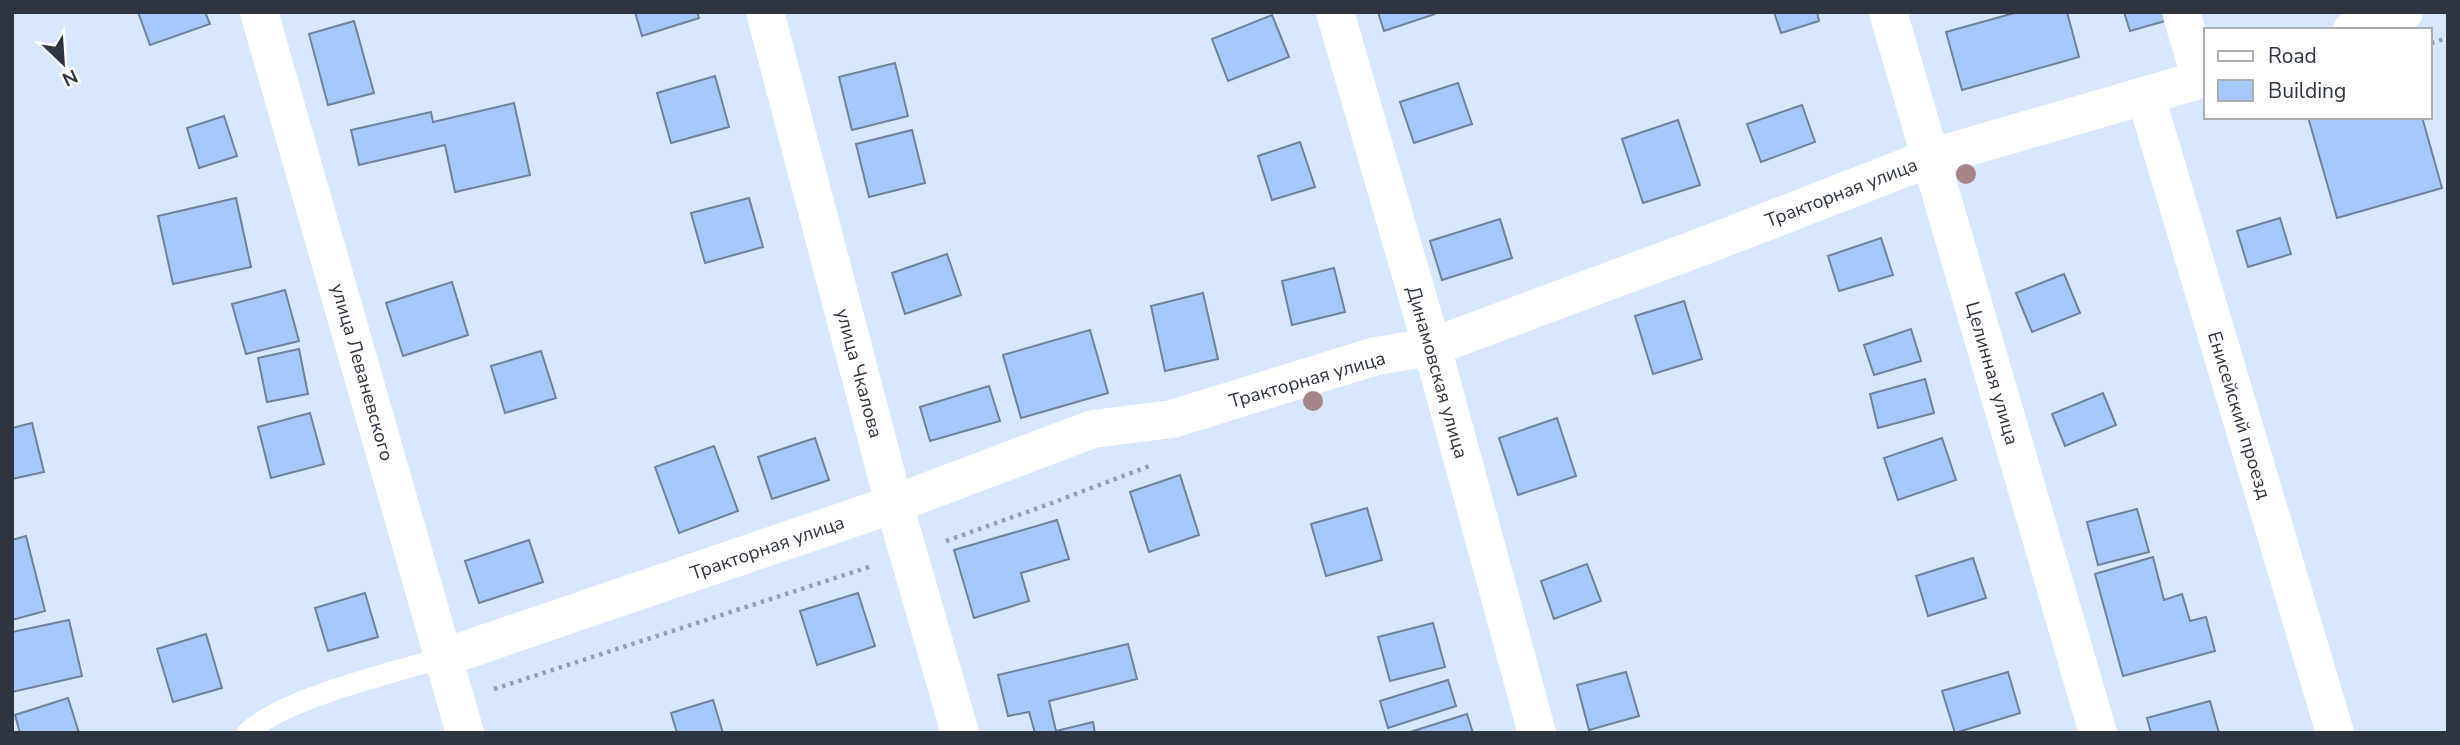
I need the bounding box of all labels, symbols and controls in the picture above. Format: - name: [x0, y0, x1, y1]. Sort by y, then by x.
- north arrow: [28, 28, 98, 98]
- legend: [2204, 28, 2432, 119]
- text: Road: [2268, 42, 2317, 70]
- text: N: [58, 63, 82, 92]
- text: Building: [2268, 77, 2346, 105]
- street label: Тракторная улица: [1761, 152, 1921, 234]
- street label: улица Леваневского: [324, 281, 400, 464]
- street label: Динамовская улица: [1400, 283, 1474, 462]
- street label: Целинная улица: [1959, 299, 2025, 448]
- street label: улица Чкалова: [829, 306, 889, 441]
- street label: Енисейский проезд: [2201, 328, 2277, 502]
- street label: Тракторная улица: [1226, 345, 1388, 415]
- street label: Тракторная улица: [687, 509, 848, 587]

